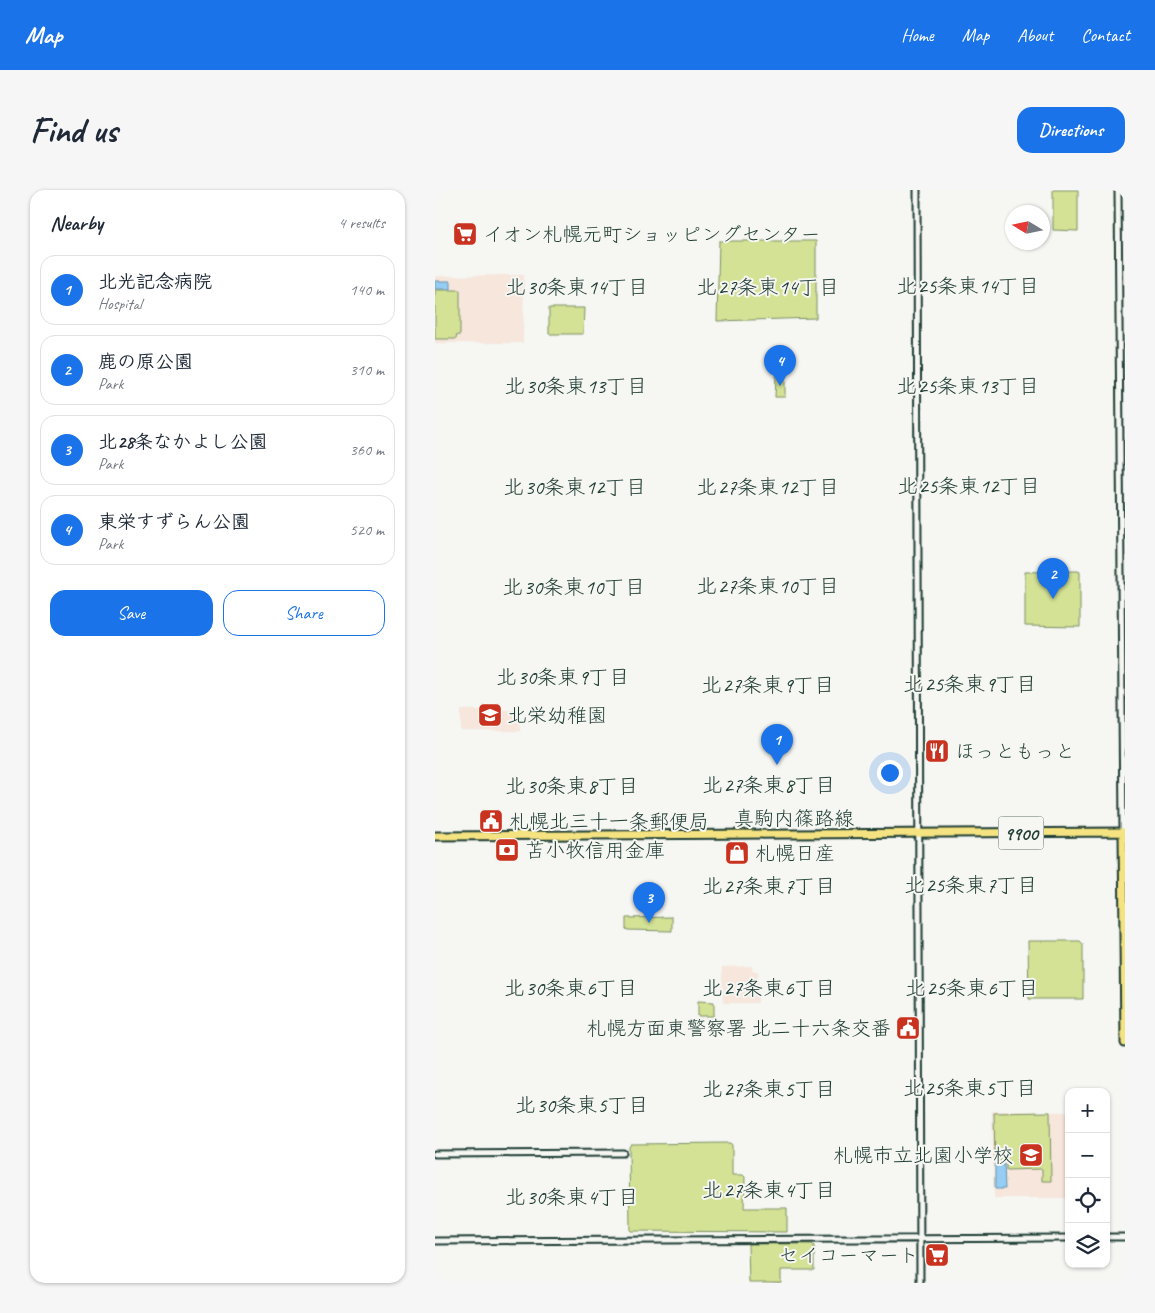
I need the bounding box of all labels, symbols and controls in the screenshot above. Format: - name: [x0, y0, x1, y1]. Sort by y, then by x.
- text: Map: [25, 20, 62, 50]
- text: Home: [901, 24, 934, 46]
- text: Map: [962, 24, 989, 46]
- text: About: [1017, 24, 1053, 46]
- text: Contact: [1081, 24, 1130, 46]
- button: Directions: [1017, 107, 1125, 153]
- text: Find us: [30, 108, 117, 153]
- north arrow: [1005, 205, 1050, 250]
- text: Nearby: [50, 210, 103, 236]
- text: 4 results: [338, 213, 385, 233]
- supermarket icon: イオン札幌元町ショッピングセンター: [452, 221, 478, 247]
- place label: イオン札幌元町ショッピングセンター: [483, 222, 821, 247]
- text: 北光記念病院: [98, 270, 212, 294]
- district label: 北25条東14丁目: [897, 273, 1039, 299]
- district label: 北30条東14丁目: [506, 274, 648, 300]
- district label: 北27条東14丁目: [697, 274, 839, 300]
- text: 1: [63, 280, 71, 300]
- text: 140 m: [350, 280, 384, 300]
- text: Hospital: [98, 294, 142, 314]
- pin: 4: [764, 345, 796, 386]
- text: 鹿の原公園: [98, 350, 193, 374]
- text: 2: [63, 360, 71, 380]
- text: 310 m: [350, 360, 384, 380]
- district label: 北30条東13丁目: [505, 373, 647, 399]
- district label: 北25条東13丁目: [897, 373, 1039, 399]
- text: Park: [98, 374, 123, 394]
- text: 北28条なかよし公園: [98, 430, 267, 454]
- text: 3: [63, 440, 71, 460]
- text: 360 m: [350, 440, 384, 460]
- text: Park: [98, 454, 123, 474]
- district label: 北25条東12丁目: [898, 473, 1040, 499]
- district label: 北30条東12丁目: [504, 474, 646, 500]
- district label: 北27条東12丁目: [697, 474, 839, 500]
- text: 東栄すずらん公園: [98, 510, 250, 534]
- text: 4: [63, 520, 71, 540]
- text: 520 m: [350, 520, 384, 540]
- text: Park: [98, 534, 123, 554]
- pin: 2: [1037, 558, 1069, 599]
- district label: 北27条東10丁目: [697, 573, 839, 599]
- district label: 北30条東10丁目: [503, 574, 645, 600]
- button: Save: [50, 590, 213, 636]
- button: Share: [223, 590, 385, 636]
- district label: 北30条東9丁目: [496, 664, 630, 690]
- district label: 北25条東9丁目: [903, 671, 1037, 697]
- district label: 北27条東9丁目: [701, 672, 835, 698]
- school or university icon: 北栄幼稚園: [477, 702, 503, 728]
- place label: 北栄幼稚園: [507, 703, 607, 728]
- pin: 1: [761, 724, 793, 765]
- restaurant icon: ほっともっと: [924, 738, 950, 764]
- place label: ほっともっと: [955, 739, 1075, 764]
- your location: [877, 760, 903, 786]
- district label: 北27条東8丁目: [702, 772, 836, 798]
- district label: 北30条東8丁目: [505, 773, 639, 799]
- street label: 真駒内篠路線: [734, 806, 854, 831]
- public building icon: 札幌北三十一条郵便局: [478, 808, 504, 834]
- place label: 札幌北三十一条郵便局: [509, 809, 709, 834]
- road number: 9900: [999, 816, 1043, 850]
- bank icon: 苫小牧信用金庫: [494, 837, 520, 863]
- place label: 苫小牧信用金庫: [525, 838, 665, 863]
- shop icon: 札幌日産: [724, 840, 750, 866]
- place label: 札幌日産: [755, 841, 835, 866]
- district label: 北25条東7丁目: [904, 872, 1038, 898]
- district label: 北27条東7丁目: [702, 873, 836, 899]
- pin: 3: [633, 882, 665, 923]
- district label: 北30条東6丁目: [504, 975, 638, 1001]
- district label: 北27条東6丁目: [702, 975, 836, 1001]
- district label: 北25条東6丁目: [905, 975, 1039, 1001]
- public building icon: 札幌方面東警察署 北二十六条交番: [895, 1015, 921, 1041]
- place label: 札幌方面東警察署 北二十六条交番: [586, 1016, 891, 1041]
- district label: 北25条東5丁目: [903, 1075, 1037, 1101]
- district label: 北27条東5丁目: [702, 1076, 836, 1102]
- map controls: [1065, 1088, 1110, 1268]
- button: +: [1065, 1088, 1110, 1133]
- district label: 北30条東5丁目: [515, 1092, 649, 1118]
- button: −: [1065, 1133, 1110, 1178]
- school or university icon: 札幌市立北園小学校: [1018, 1142, 1044, 1168]
- place label: 札幌市立北園小学校: [833, 1143, 1013, 1168]
- district label: 北27条東4丁目: [702, 1177, 836, 1203]
- button: locate: [1065, 1178, 1110, 1223]
- district label: 北30条東4丁目: [505, 1184, 639, 1210]
- button: layers: [1065, 1223, 1110, 1268]
- supermarket icon: セイコーマート: [924, 1242, 950, 1268]
- place label: セイコーマート: [779, 1243, 919, 1268]

